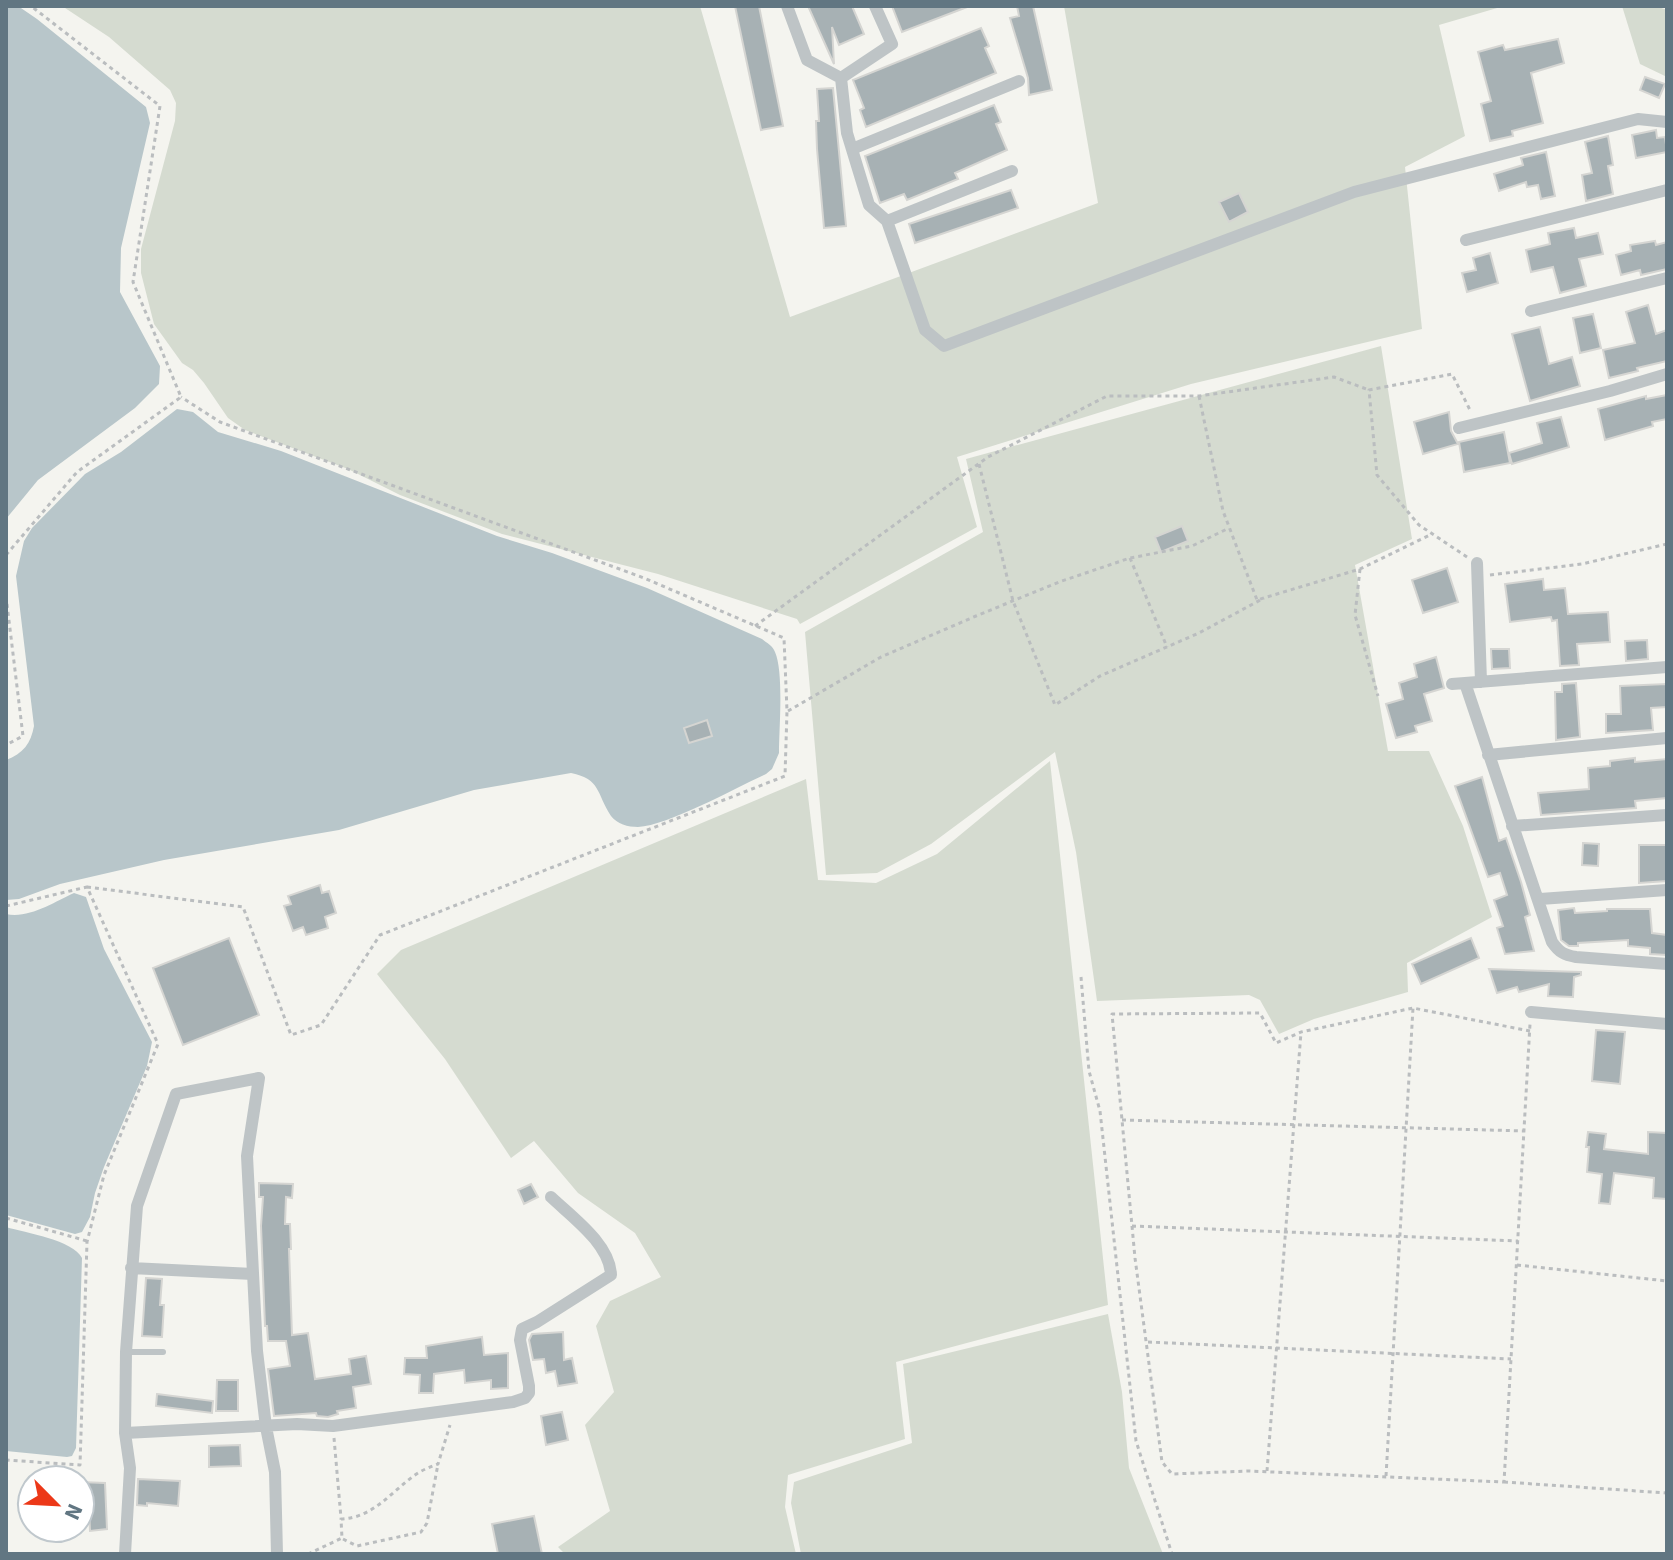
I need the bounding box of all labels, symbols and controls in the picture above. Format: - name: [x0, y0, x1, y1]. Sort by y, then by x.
- north arrow: [16, 1464, 96, 1544]
- text: N: [56, 1499, 91, 1525]

